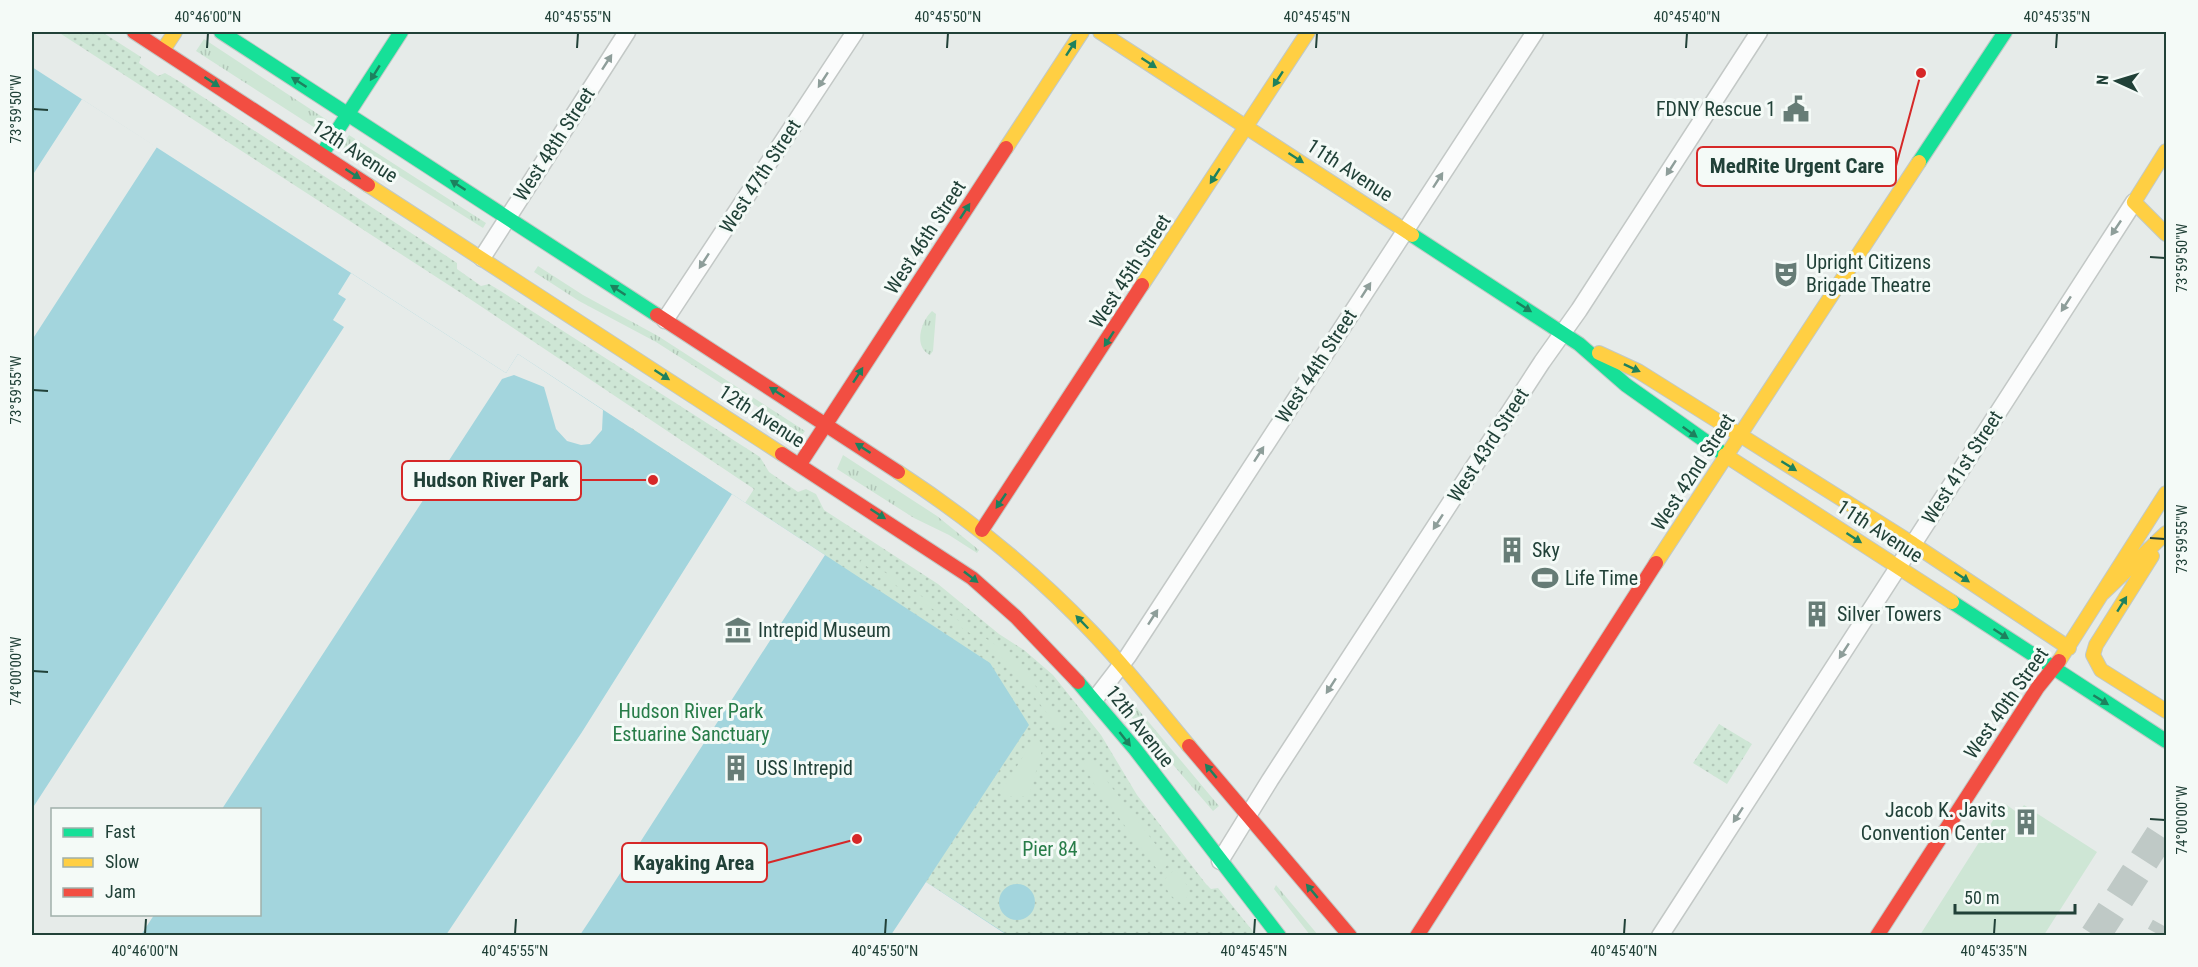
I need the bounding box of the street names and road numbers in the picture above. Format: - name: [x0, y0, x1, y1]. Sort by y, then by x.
- street label: West 48th Street: [508, 83, 600, 205]
- street label: 12th Avenue: [308, 114, 402, 188]
- street label: West 47th Street: [714, 115, 806, 237]
- street label: 11th Avenue: [1303, 133, 1397, 207]
- street label: West 46th Street: [879, 176, 971, 298]
- street label: West 45th Street: [1084, 210, 1176, 332]
- street label: West 44th Street: [1270, 305, 1362, 427]
- street label: 12th Avenue: [715, 379, 809, 453]
- street label: West 43rd Street: [1442, 383, 1534, 506]
- street label: West 41st Street: [1916, 406, 2008, 528]
- street label: West 42nd Street: [1646, 409, 1740, 535]
- street label: 11th Avenue: [1833, 494, 1927, 568]
- street label: West 40th Street: [1959, 643, 2053, 763]
- street label: 12th Avenue: [1101, 680, 1179, 772]

